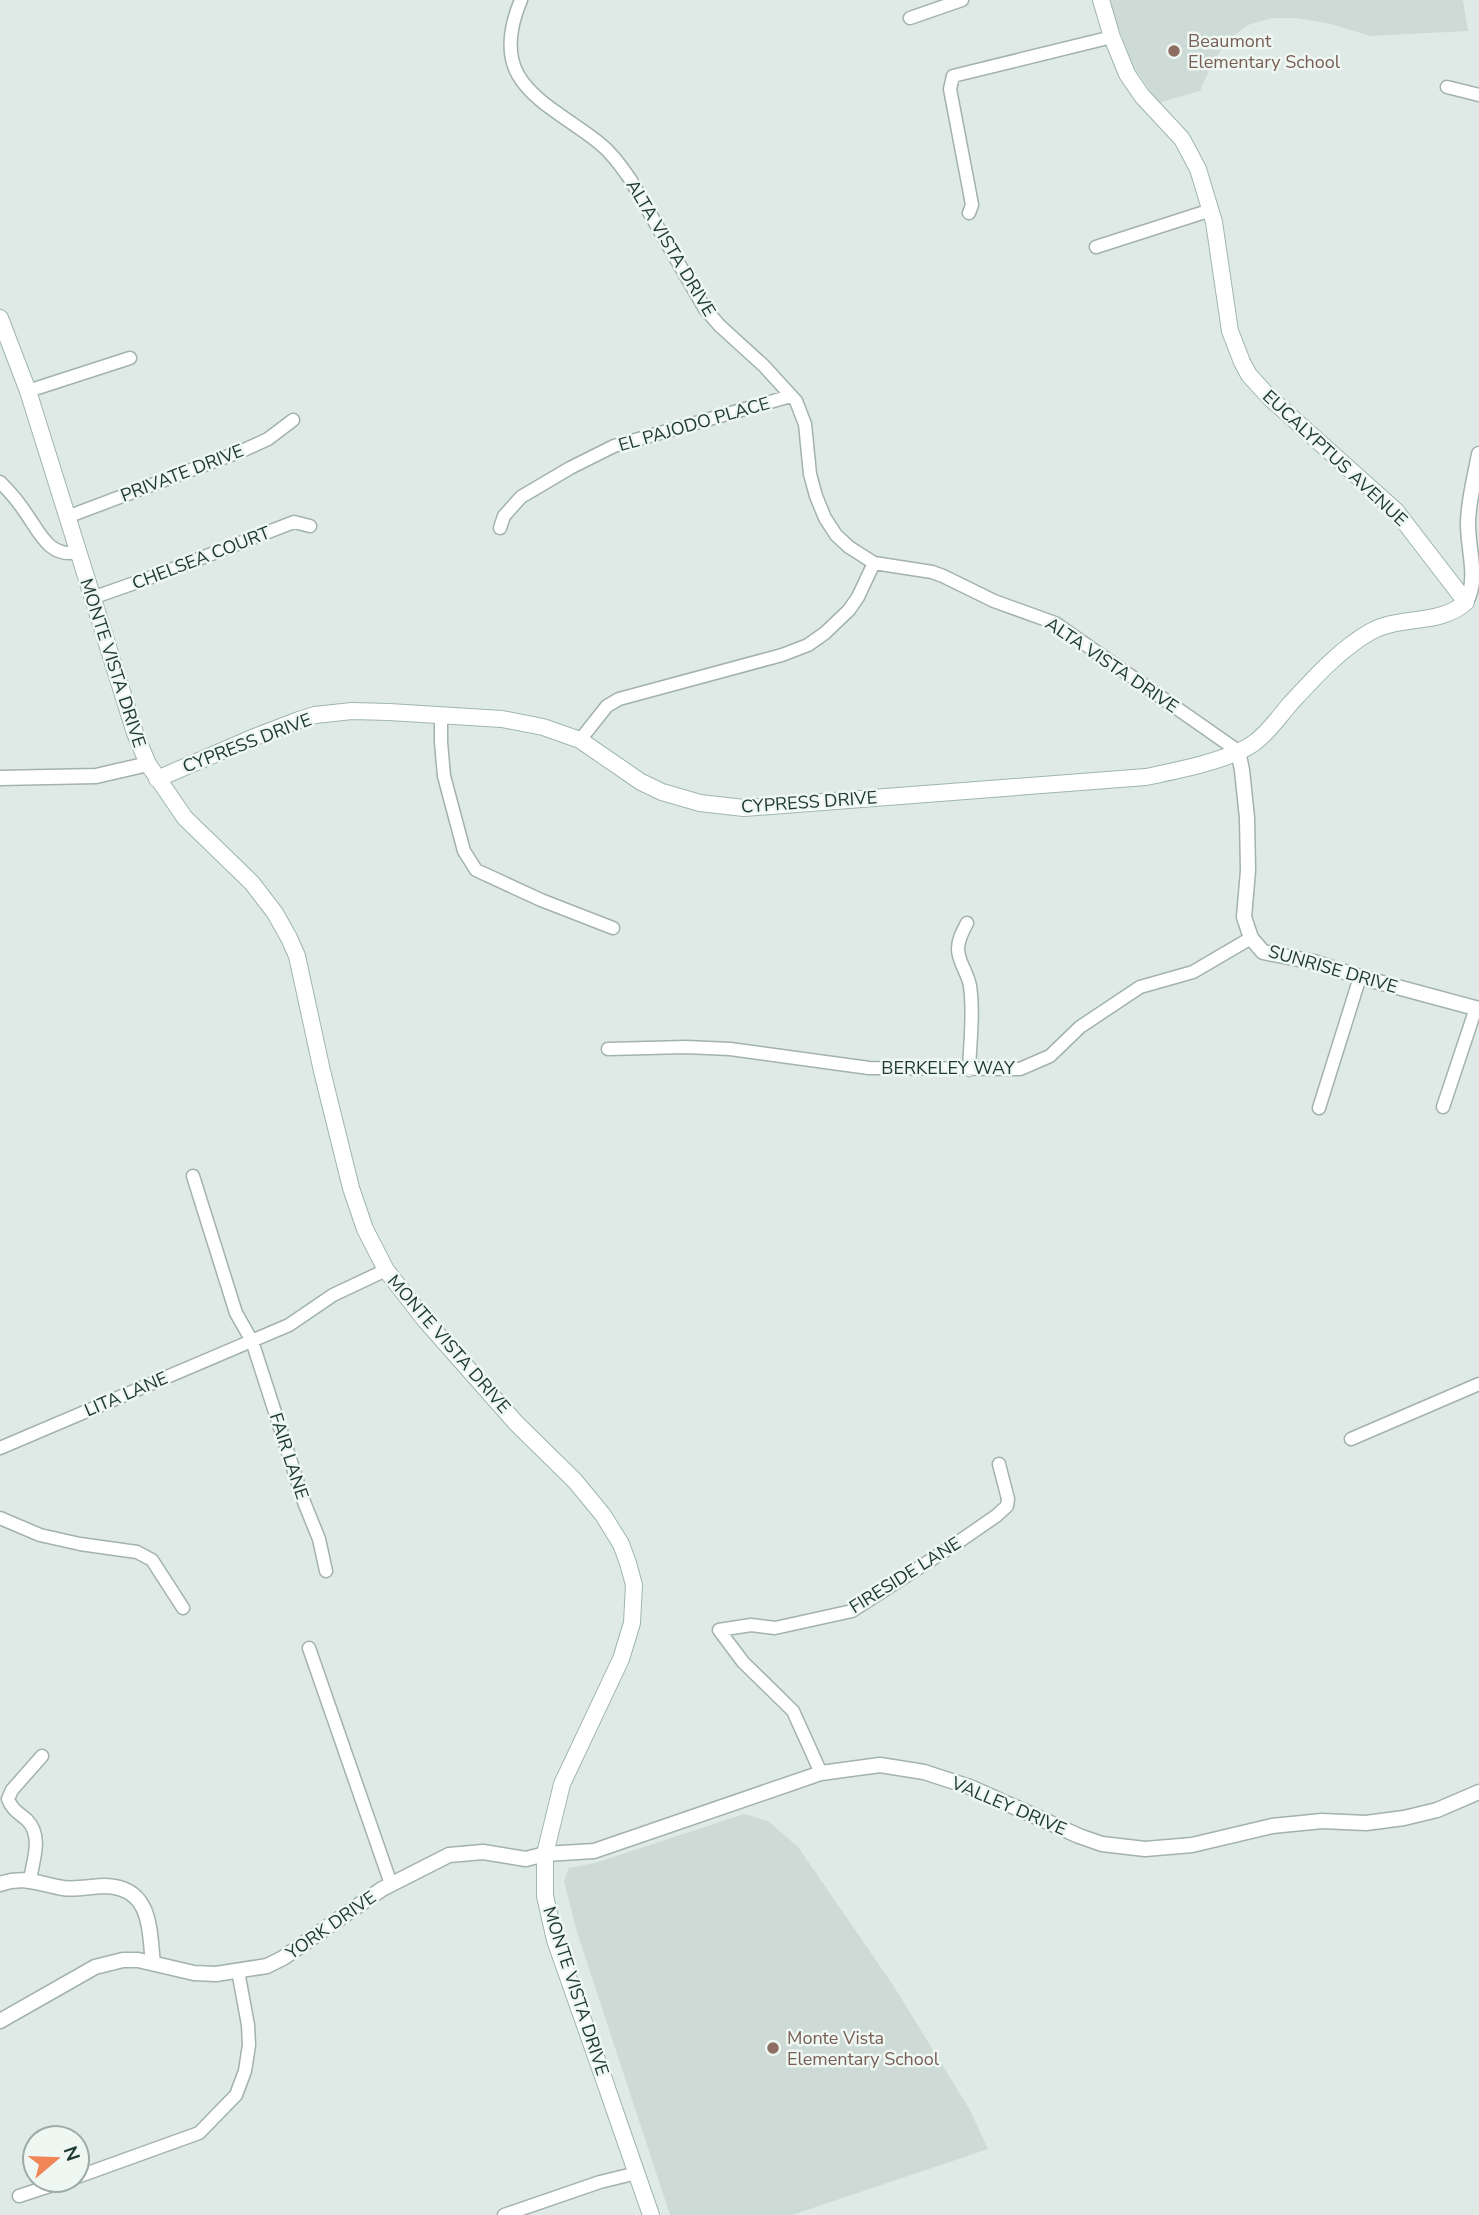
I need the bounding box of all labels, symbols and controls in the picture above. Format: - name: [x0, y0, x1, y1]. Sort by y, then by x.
- place label: Beaumont Elementary School: [1188, 29, 1341, 74]
- marker: Beaumont Elementary School: [1166, 43, 1182, 59]
- street label: ALTA VISTA DRIVE: [621, 175, 721, 321]
- street label: EUCALYPTUS AVENUE: [1257, 384, 1413, 532]
- street label: EL PAJODO PLACE: [616, 391, 772, 457]
- street label: PRIVATE DRIVE: [117, 438, 247, 508]
- street label: CHELSEA COURT: [129, 521, 274, 595]
- street label: MONTE VISTA DRIVE: [74, 575, 152, 751]
- street label: ALTA VISTA DRIVE: [1041, 612, 1183, 718]
- street label: CYPRESS DRIVE: [179, 707, 315, 779]
- street label: CYPRESS DRIVE: [740, 785, 878, 819]
- street label: SUNRISE DRIVE: [1266, 939, 1400, 999]
- street label: BERKELEY WAY: [881, 1056, 1015, 1080]
- street label: MONTE VISTA DRIVE: [382, 1270, 516, 1418]
- street label: LITA LANE: [81, 1366, 171, 1422]
- street label: FAIR LANE: [264, 1410, 314, 1502]
- street label: FIRESIDE LANE: [845, 1531, 965, 1619]
- street label: VALLEY DRIVE: [947, 1771, 1070, 1841]
- street label: YORK DRIVE: [280, 1885, 381, 1965]
- street label: MONTE VISTA DRIVE: [537, 1903, 615, 2079]
- place label: Monte Vista Elementary School: [787, 2026, 940, 2071]
- marker: Monte Vista Elementary School: [765, 2040, 781, 2056]
- north arrow: [21, 2124, 91, 2194]
- text: N: [57, 2143, 86, 2165]

